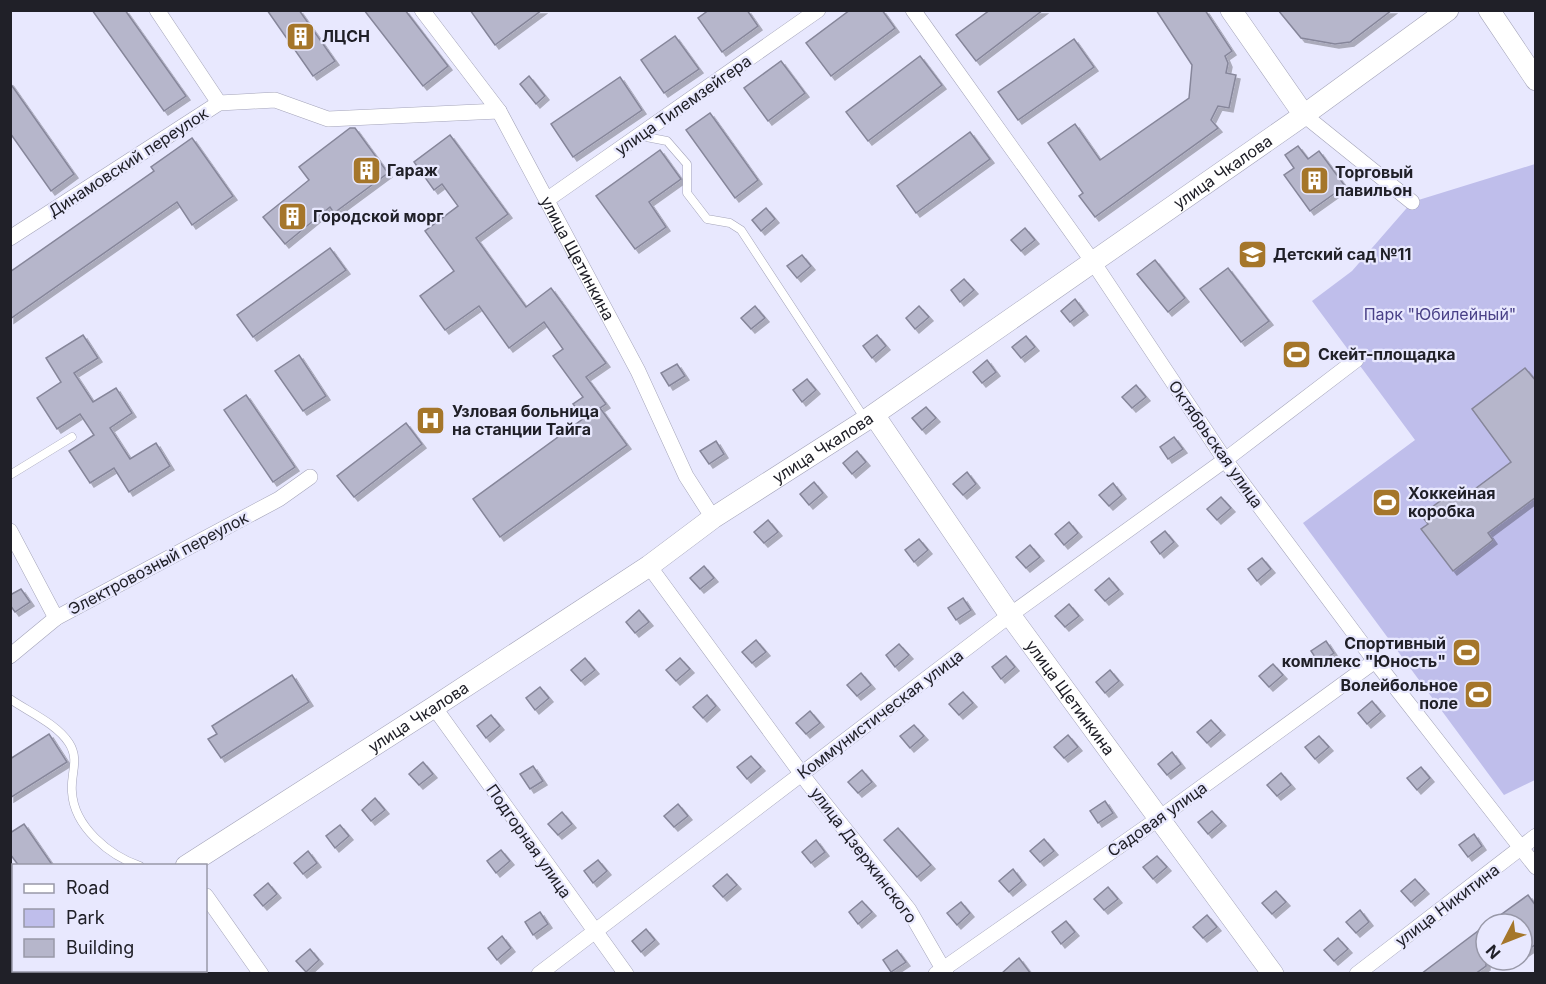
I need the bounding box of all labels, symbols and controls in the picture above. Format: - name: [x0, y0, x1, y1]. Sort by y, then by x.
- building icon: ЛЦСН: [285, 20, 317, 52]
- place label: ЛЦСН: [322, 26, 370, 46]
- street label: улица Тилемзейгера: [611, 51, 755, 159]
- street label: Динамовский переулок: [44, 103, 212, 221]
- street label: улица Чкалова: [1169, 130, 1276, 213]
- building icon: Гараж: [350, 154, 382, 186]
- place label: Гараж: [387, 160, 438, 180]
- place label: Торговый павильон: [1335, 162, 1413, 200]
- building icon: Торговый павильон: [1298, 165, 1330, 197]
- street label: улица Щетинкина: [536, 193, 619, 324]
- building icon: Городской морг: [276, 200, 308, 232]
- place label: Городской морг: [313, 206, 444, 226]
- school or university icon: Детский сад №11: [1236, 238, 1268, 270]
- place label: Детский сад №11: [1273, 244, 1411, 264]
- park label: Парк "Юбилейный": [1364, 304, 1516, 324]
- sports icon: Скейт-площадка: [1281, 338, 1313, 370]
- place label: Скейт-площадка: [1318, 344, 1456, 364]
- street label: Октябрьская улица: [1164, 376, 1268, 512]
- place label: Узловая больница на станции Тайга: [452, 401, 599, 439]
- hospital icon: Узловая больница на станции Тайга: [415, 404, 447, 436]
- street label: улица Чкалова: [769, 408, 877, 487]
- place label: Хоккейная коробка: [1408, 483, 1495, 521]
- sports icon: Хоккейная коробка: [1371, 486, 1403, 518]
- street label: Электровозный переулок: [65, 507, 252, 619]
- place label: Спортивный комплекс "Юность": [1282, 633, 1446, 671]
- street label: улица Щетинкина: [1021, 636, 1119, 759]
- sports icon: Спортивный комплекс "Юность": [1451, 636, 1483, 668]
- street label: Коммунистическая улица: [793, 645, 967, 783]
- place label: Волейбольное поле: [1340, 675, 1458, 713]
- street label: улица Чкалова: [364, 677, 472, 757]
- sports icon: Волейбольное поле: [1463, 678, 1495, 710]
- street label: Садовая улица: [1103, 777, 1211, 861]
- street label: Подгорная улица: [482, 780, 576, 902]
- street label: улица Дзержинского: [806, 783, 922, 927]
- street label: улица Никитина: [1391, 859, 1503, 951]
- legend: [12, 864, 207, 972]
- text: Road: [66, 877, 109, 898]
- text: Park: [66, 907, 105, 928]
- north arrow: [1474, 912, 1534, 972]
- text: Building: [66, 937, 134, 958]
- text: N: [1481, 941, 1504, 963]

